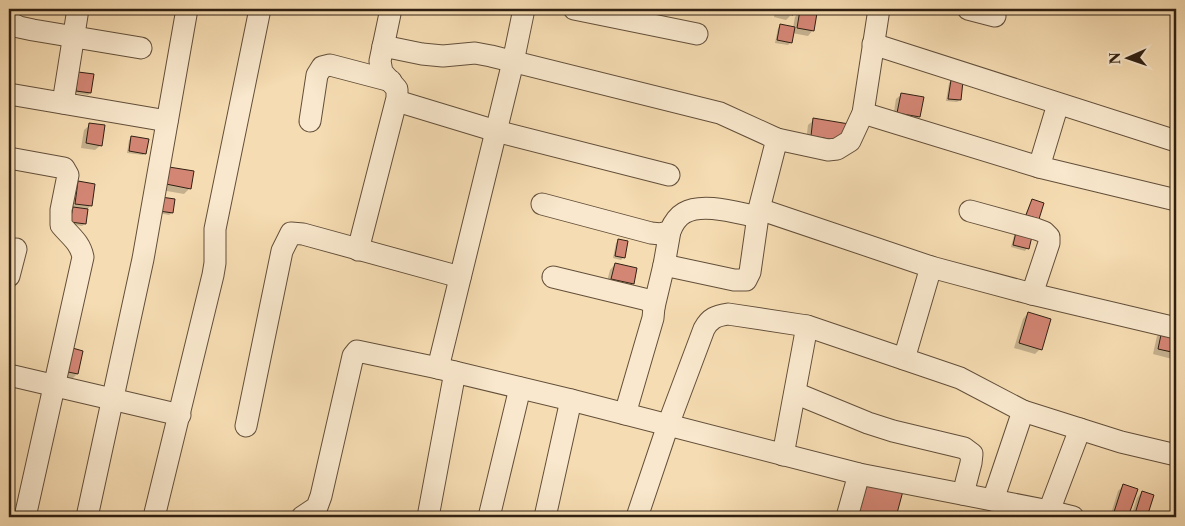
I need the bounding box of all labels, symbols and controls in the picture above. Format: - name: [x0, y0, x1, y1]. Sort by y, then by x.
- north arrow: [1102, 32, 1152, 82]
- text: N: [1106, 52, 1124, 65]

